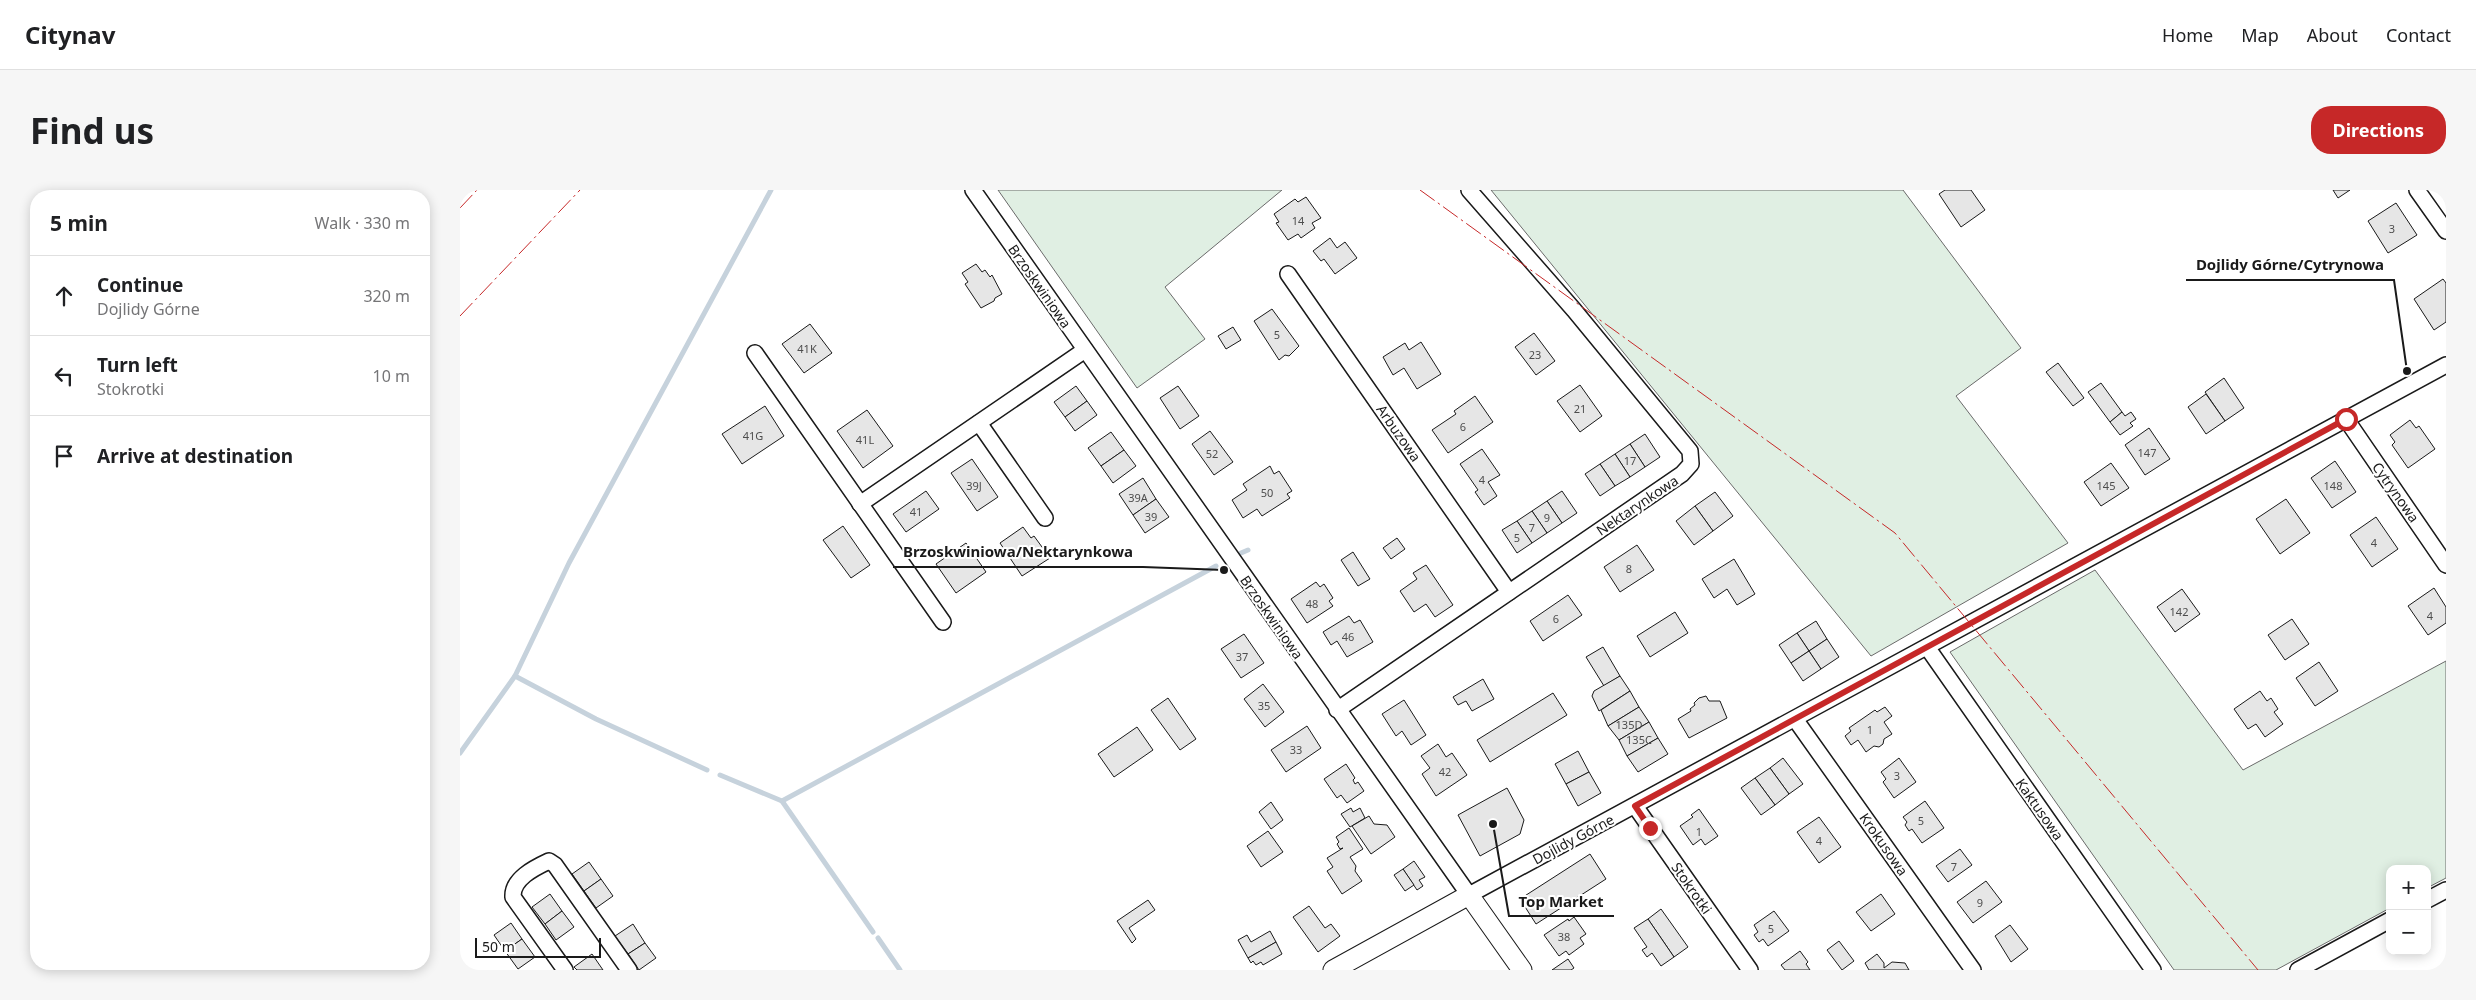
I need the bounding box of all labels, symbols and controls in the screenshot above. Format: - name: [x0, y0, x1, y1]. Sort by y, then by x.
- text: Citynav: [25, 18, 115, 51]
- text: Home: [2162, 23, 2213, 47]
- text: Map: [2241, 23, 2279, 47]
- text: About: [2307, 23, 2358, 47]
- text: Contact: [2386, 23, 2451, 47]
- button: Directions: [2311, 106, 2446, 154]
- text: Find us: [30, 107, 154, 154]
- text: 5 min: [50, 209, 108, 237]
- text: Walk · 330 m: [315, 212, 410, 234]
- house number: 14: [1292, 213, 1305, 228]
- house number: 3: [2389, 221, 2395, 236]
- street label: Brzoskwiniowa: [1004, 240, 1076, 332]
- callout: Dojlidy Górne/Cytrynowa: [2186, 250, 2394, 280]
- text: Dojlidy Górne/Cytrynowa: [2196, 254, 2384, 274]
- text: Continue: [97, 272, 183, 298]
- icon: ahead: [50, 282, 78, 310]
- text: 320 m: [363, 285, 410, 307]
- text: Dojlidy Górne: [97, 298, 200, 320]
- house number: 5: [1274, 327, 1280, 342]
- house number: 41K: [797, 341, 817, 356]
- house number: 23: [1529, 347, 1541, 362]
- text: Turn left: [97, 352, 178, 378]
- icon: left: [50, 362, 78, 390]
- text: 10 m: [373, 365, 410, 387]
- text: Stokrotki: [97, 378, 164, 400]
- street label: Arbuzowa: [1372, 401, 1426, 465]
- house number: 21: [1574, 401, 1586, 416]
- route start: [2335, 408, 2358, 431]
- house number: 6: [1460, 419, 1466, 434]
- house number: 41G: [743, 428, 763, 443]
- house number: 41L: [856, 432, 874, 447]
- icon: arrive: [50, 442, 78, 470]
- text: Arrive at destination: [97, 443, 293, 469]
- house number: 147: [2138, 445, 2156, 460]
- house number: 52: [1206, 446, 1218, 461]
- house number: 17: [1624, 453, 1636, 468]
- street label: Cytrynowa: [2368, 458, 2424, 526]
- street label: Nektarynkowa: [1592, 471, 1682, 539]
- house number: 4: [1479, 472, 1486, 487]
- house number: 39J: [966, 478, 982, 493]
- house number: 145: [2097, 478, 2115, 493]
- house number: 148: [2324, 478, 2342, 493]
- house number: 50: [1261, 485, 1273, 500]
- house number: 39A: [1128, 490, 1149, 505]
- house number: 41: [910, 504, 922, 519]
- house number: 39: [1145, 509, 1157, 524]
- house number: 9: [1544, 510, 1550, 525]
- house number: 7: [1529, 520, 1535, 535]
- house number: 5: [1514, 530, 1520, 545]
- house number: 4: [2371, 535, 2378, 550]
- callout: Brzoskwiniowa/Nektarynkowa: [893, 537, 1143, 567]
- text: Brzoskwiniowa/Nektarynkowa: [903, 541, 1133, 561]
- house number: 8: [1626, 561, 1632, 576]
- street label: Brzoskwiniowa: [1236, 571, 1308, 663]
- house number: 48: [1306, 596, 1318, 611]
- house number: 142: [2170, 604, 2188, 619]
- house number: 4: [2427, 608, 2434, 623]
- house number: 6: [1553, 611, 1559, 626]
- house number: 46: [1342, 629, 1354, 644]
- house number: 37: [1236, 649, 1248, 664]
- house number: 35: [1258, 698, 1270, 713]
- house number: 135D: [1616, 717, 1642, 732]
- house number: 1: [1867, 722, 1873, 737]
- house number: 135C: [1626, 732, 1652, 747]
- house number: 33: [1290, 742, 1302, 757]
- house number: 42: [1439, 764, 1451, 779]
- house number: 3: [1894, 768, 1900, 783]
- street label: Kaktusowa: [2012, 774, 2068, 844]
- street label: Dojlidy Górne: [1529, 809, 1617, 868]
- street label: Krokusowa: [1855, 809, 1913, 879]
- house number: 5: [1918, 813, 1924, 828]
- route end: [1639, 817, 1662, 840]
- house number: 1: [1696, 824, 1702, 839]
- house number: 4: [1816, 833, 1823, 848]
- street label: Stokrotki: [1667, 858, 1717, 918]
- house number: 7: [1951, 859, 1957, 874]
- map controls: [2386, 865, 2431, 955]
- button: +: [2386, 865, 2431, 910]
- callout: Top Market: [1509, 886, 1614, 916]
- text: Top Market: [1519, 891, 1604, 911]
- house number: 9: [1977, 895, 1983, 910]
- button: −: [2386, 910, 2431, 955]
- house number: 5: [1768, 921, 1774, 936]
- house number: 38: [1558, 929, 1570, 944]
- scale bar: [475, 935, 601, 958]
- text: 50 m: [482, 937, 515, 956]

